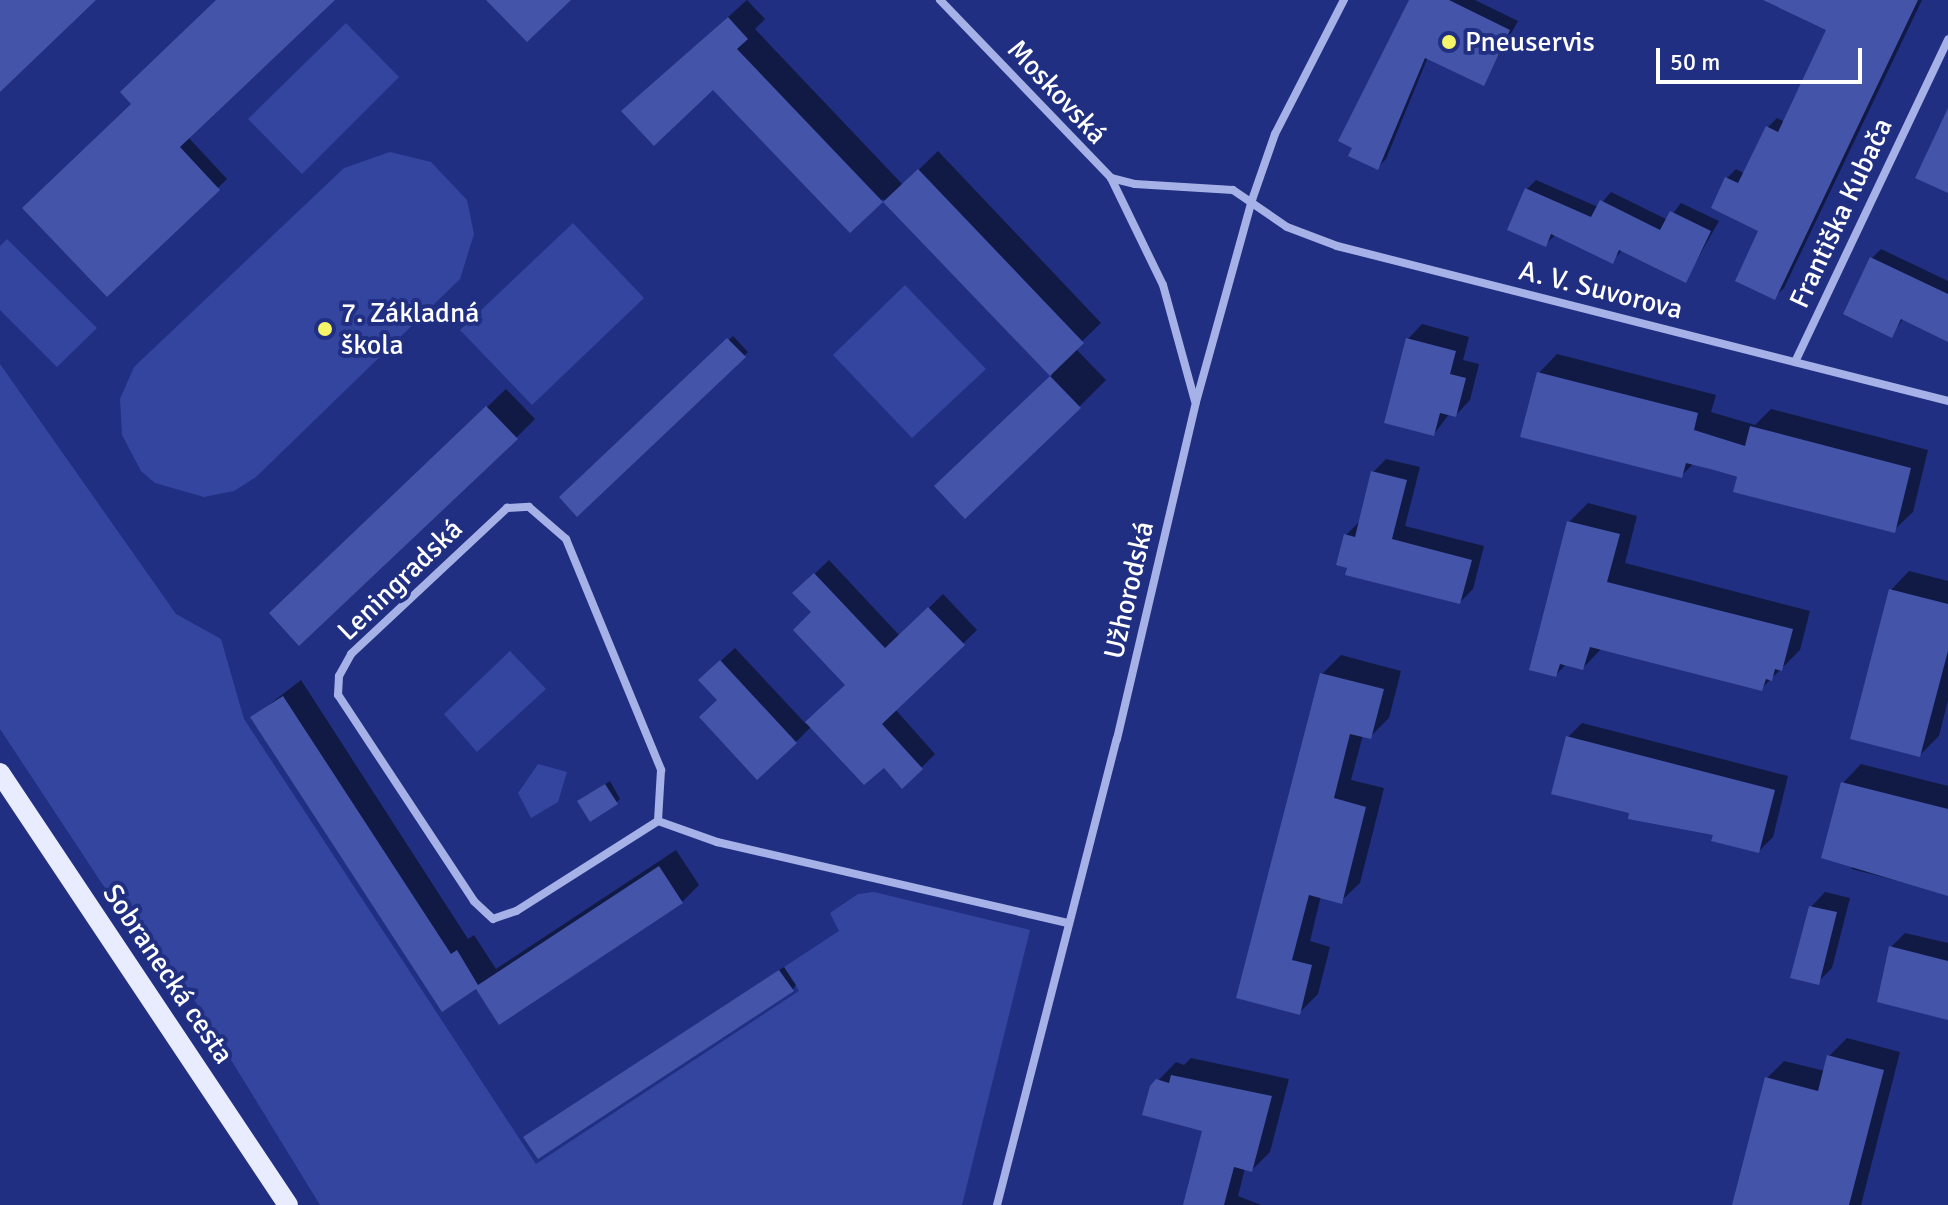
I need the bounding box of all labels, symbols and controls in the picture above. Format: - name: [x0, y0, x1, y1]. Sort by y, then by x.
- place label: Pneuservis: [1465, 25, 1595, 59]
- scale bar: [1660, 32, 1866, 82]
- street label: Moskovská: [1000, 33, 1114, 151]
- marker: Pneuservis: [1440, 33, 1458, 51]
- text: 50 m: [1670, 47, 1720, 77]
- street label: Františka Kubača: [1782, 113, 1900, 313]
- street label: A. V. Suvorova: [1516, 253, 1686, 327]
- place label: 7. Základná škola: [341, 296, 479, 362]
- marker: 7. Základná škola: [316, 320, 334, 338]
- street label: Leningradská: [331, 512, 469, 648]
- street label: Užhorodská: [1097, 518, 1161, 662]
- street label: Sobranecká cesta: [96, 878, 240, 1070]

